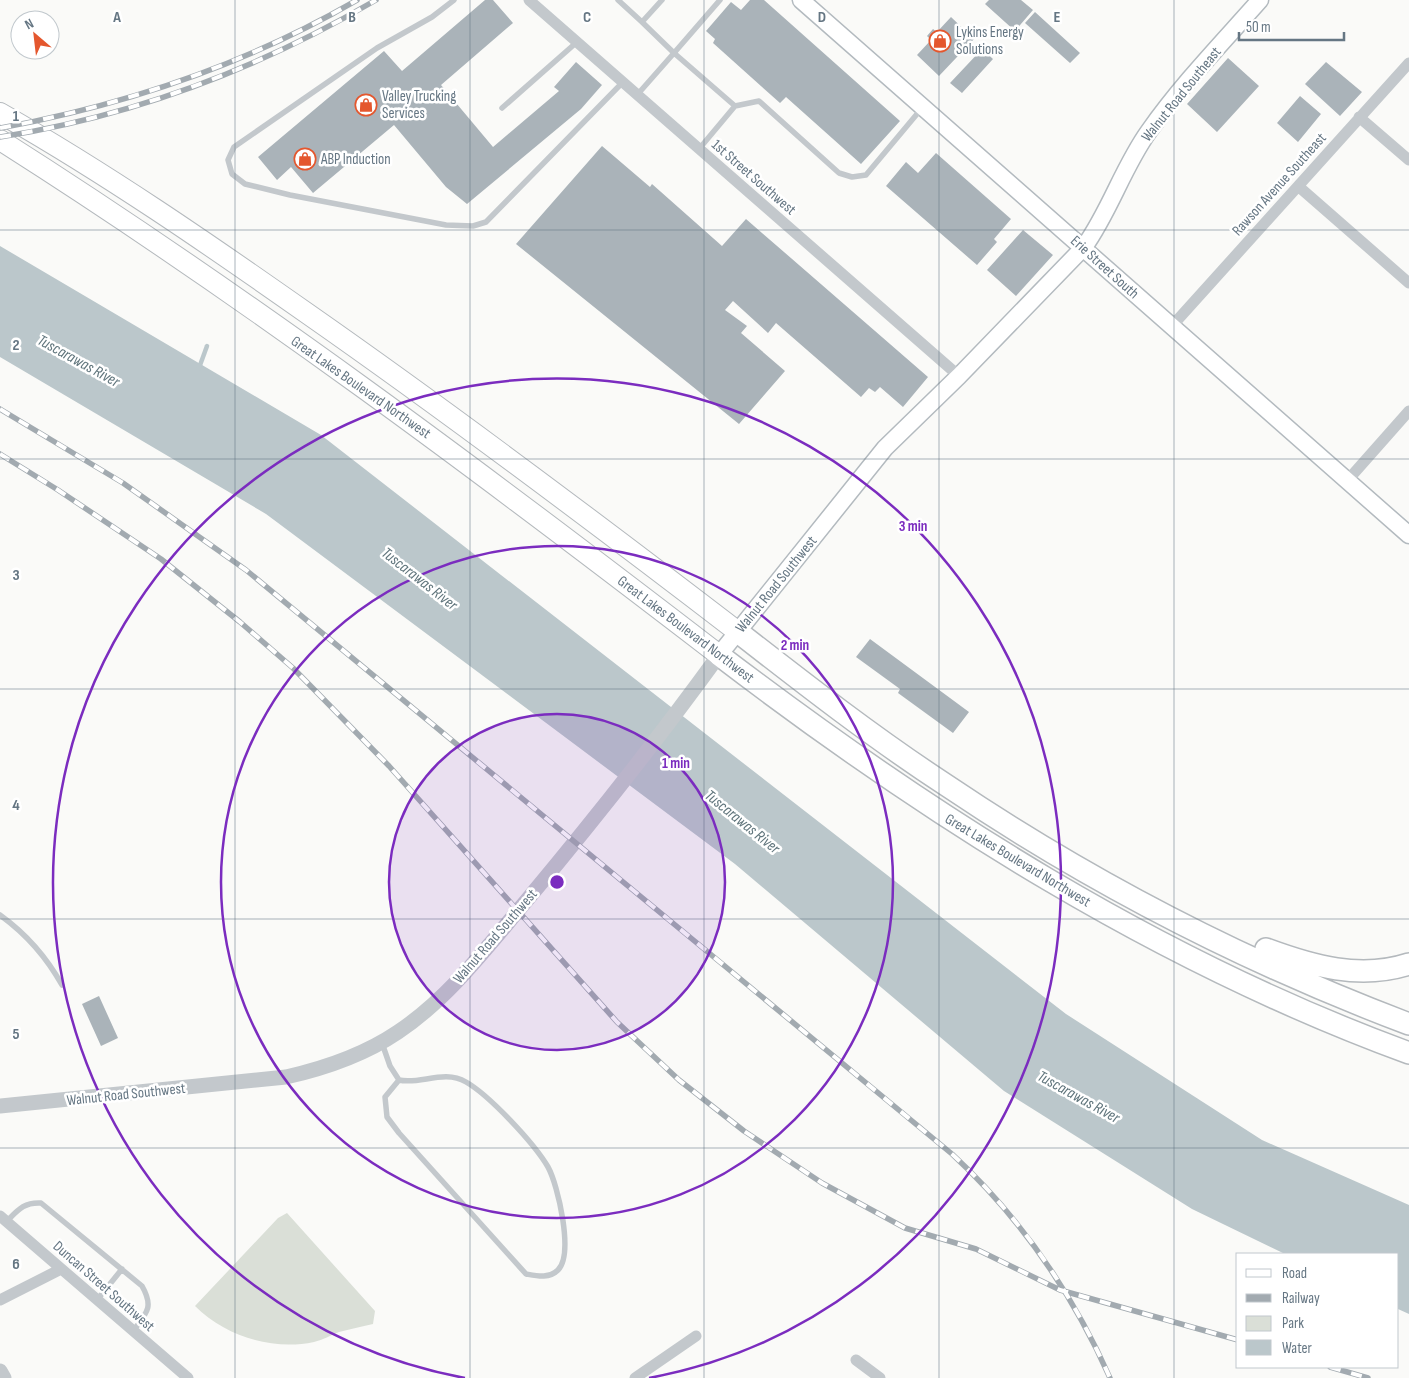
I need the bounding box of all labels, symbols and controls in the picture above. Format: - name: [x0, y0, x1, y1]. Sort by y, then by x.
- text: A: [112, 8, 121, 27]
- text: B: [348, 8, 356, 27]
- text: C: [583, 8, 591, 27]
- text: D: [818, 8, 826, 27]
- text: E: [1054, 8, 1061, 27]
- north arrow: [10, 10, 60, 60]
- scale bar: [1239, 10, 1344, 42]
- text: N: [22, 15, 36, 33]
- text: 50 m: [1246, 18, 1271, 37]
- place label: Lykins Energy Solutions: [956, 23, 1024, 59]
- shop icon: Lykins Energy Solutions: [928, 29, 952, 53]
- street label: Walnut Road Southeast: [1137, 43, 1226, 146]
- place label: Valley Trucking Services: [382, 87, 456, 123]
- shop icon: Valley Trucking Services: [354, 93, 378, 117]
- text: 1: [13, 107, 20, 126]
- street label: Rawson Avenue Southeast: [1228, 129, 1331, 240]
- street label: 1st Street Southwest: [707, 135, 800, 220]
- shop icon: ABP Induction: [293, 147, 317, 171]
- place label: ABP Induction: [320, 150, 391, 169]
- street label: Erie Street South: [1066, 232, 1143, 303]
- water label: Tuscarawas River: [34, 331, 123, 392]
- street label: Great Lakes Boulevard Northwest: [287, 332, 435, 443]
- text: 2: [12, 336, 20, 355]
- text: 3 min: [899, 517, 927, 536]
- street label: Walnut Road Southwest: [731, 532, 822, 637]
- water label: Tuscarawas River: [377, 544, 461, 615]
- text: 3: [12, 566, 20, 585]
- street label: Great Lakes Boulevard Northwest: [613, 572, 758, 687]
- text: 2 min: [781, 636, 809, 655]
- text: 1 min: [662, 754, 690, 773]
- water label: Tuscarawas River: [701, 786, 784, 859]
- text: 4: [12, 796, 20, 815]
- street label: Great Lakes Boulevard Northwest: [941, 809, 1094, 912]
- centre of rings: [548, 873, 566, 891]
- street label: Walnut Road Southwest: [449, 885, 542, 988]
- text: 5: [12, 1025, 20, 1044]
- water label: Tuscarawas River: [1034, 1067, 1123, 1128]
- street label: Walnut Road Southwest: [66, 1079, 187, 1110]
- street label: Duncan Street Southwest: [49, 1237, 159, 1336]
- legend: [1236, 1253, 1399, 1368]
- text: 6: [12, 1255, 20, 1274]
- text: Road: [1282, 1264, 1307, 1283]
- text: Railway: [1282, 1289, 1320, 1308]
- text: Park: [1282, 1314, 1304, 1333]
- text: Water: [1282, 1339, 1313, 1358]

